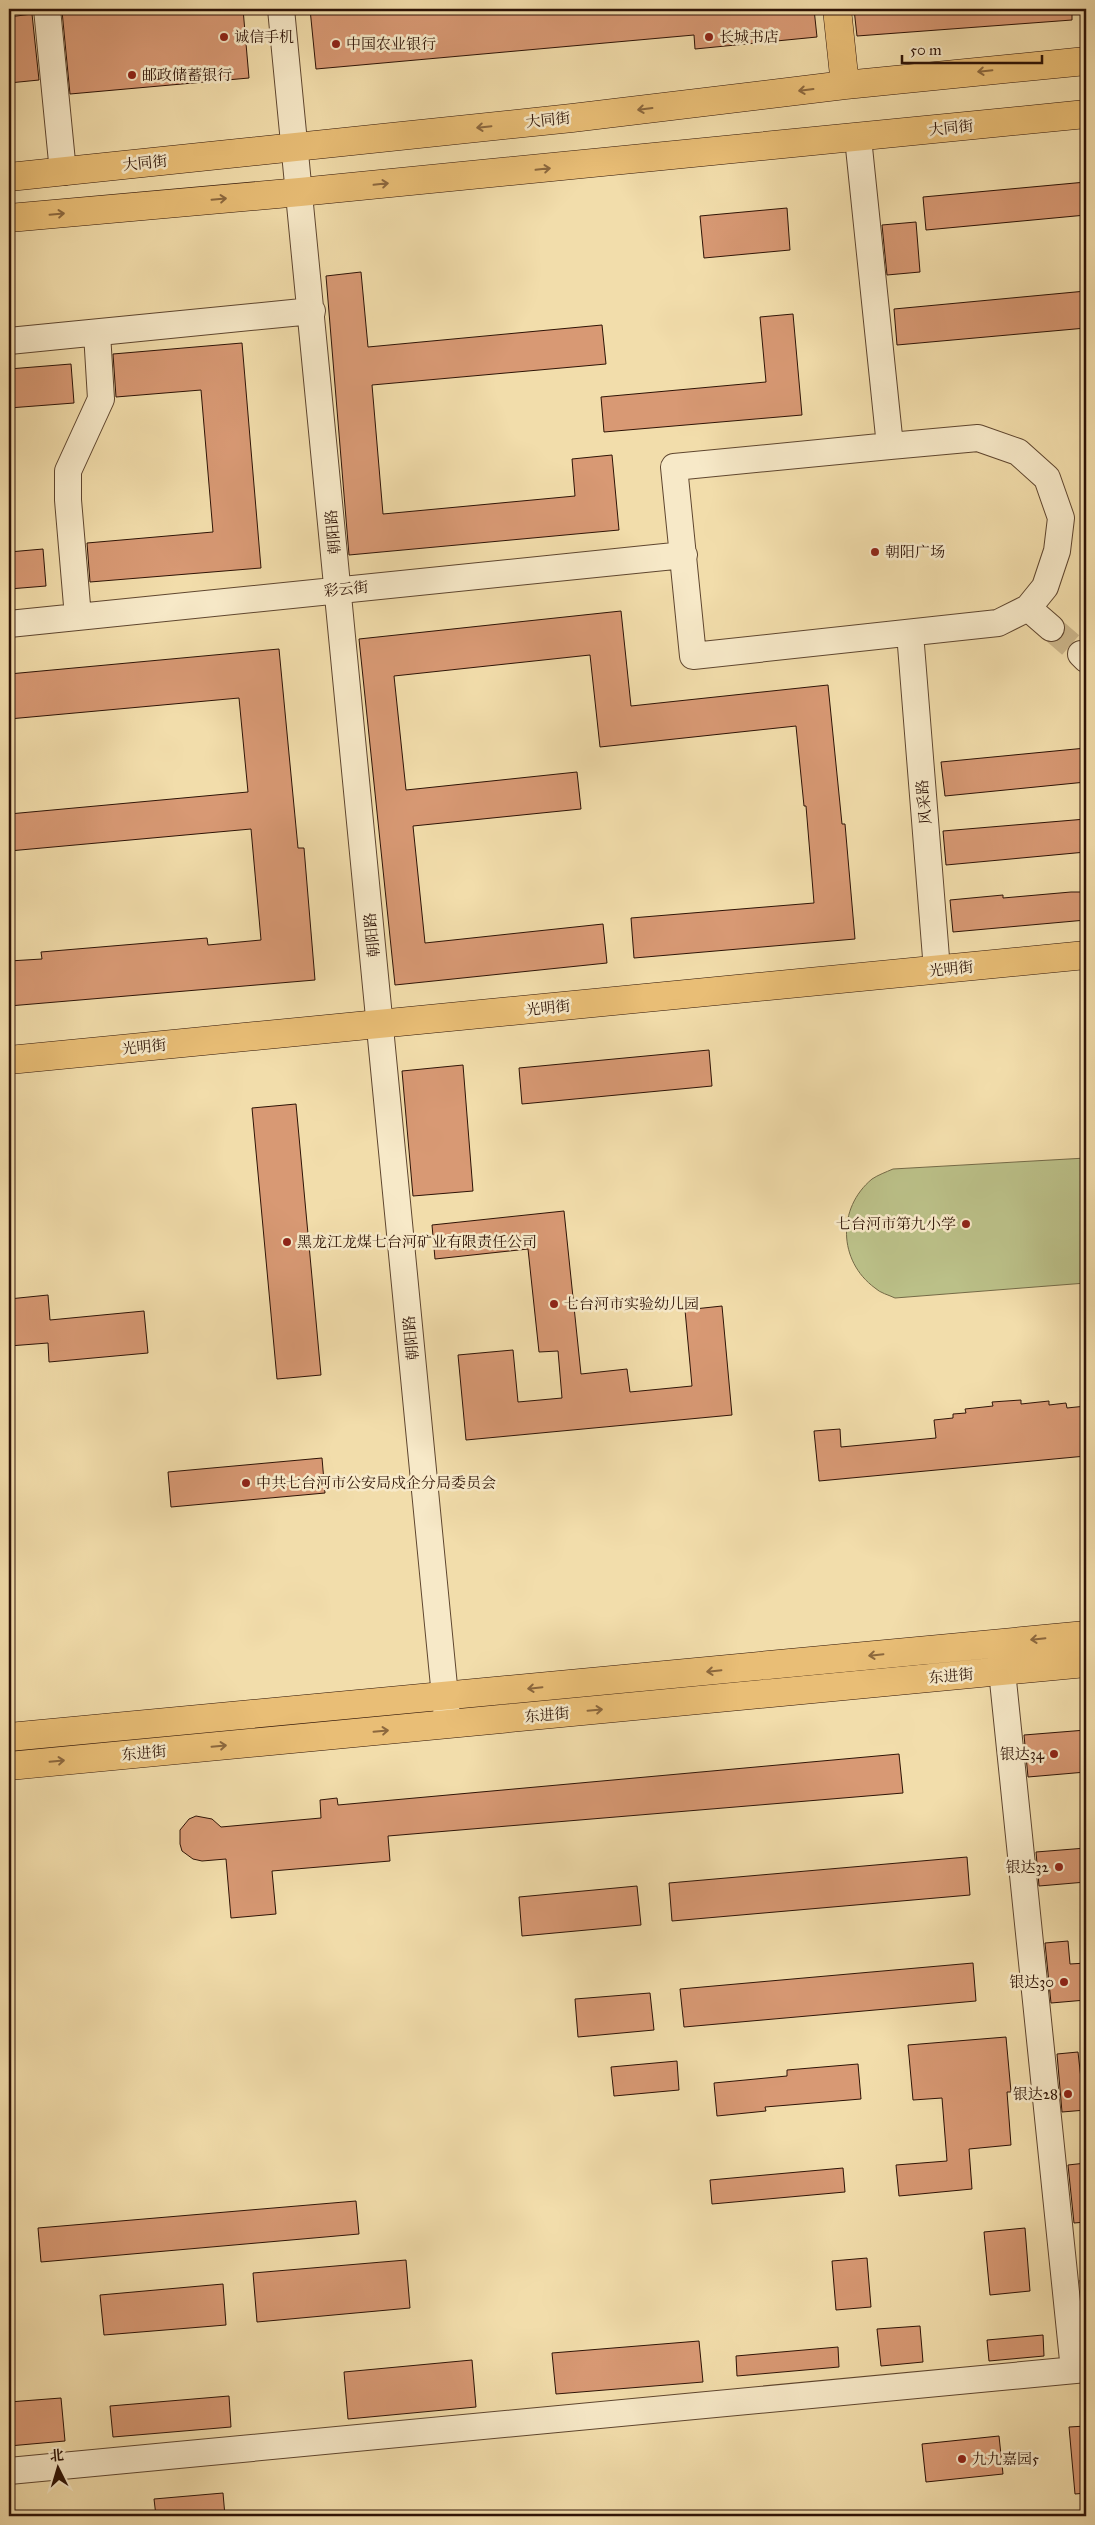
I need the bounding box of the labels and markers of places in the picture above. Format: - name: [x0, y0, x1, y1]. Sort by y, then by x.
- place label: 诚信手机: [234, 28, 294, 46]
- place label: 长城书店: [719, 28, 779, 46]
- marker: 诚信手机: [218, 31, 230, 43]
- marker: 长城书店: [703, 31, 715, 43]
- place label: 中国农业银行: [346, 35, 436, 53]
- marker: 中国农业银行: [330, 38, 342, 50]
- place label: 邮政储蓄银行: [142, 66, 232, 84]
- marker: 邮政储蓄银行: [126, 69, 138, 81]
- place label: 朝阳广场: [885, 543, 945, 561]
- marker: 朝阳广场: [869, 546, 881, 558]
- place label: 七台河市第九小学: [836, 1215, 956, 1233]
- marker: 七台河市第九小学: [960, 1218, 972, 1230]
- place label: 黑龙江龙煤七台河矿业有限责任公司: [297, 1233, 537, 1251]
- marker: 黑龙江龙煤七台河矿业有限责任公司: [281, 1236, 293, 1248]
- place label: 七台河市实验幼儿园: [564, 1295, 699, 1313]
- marker: 七台河市实验幼儿园: [548, 1298, 560, 1310]
- place label: 中共七台河市公安局戍企分局委员会: [256, 1474, 496, 1492]
- marker: 中共七台河市公安局戍企分局委员会: [240, 1477, 252, 1489]
- place label: 银达34: [1000, 1745, 1045, 1763]
- marker: 银达34: [1048, 1748, 1060, 1760]
- place label: 银达32: [1006, 1858, 1050, 1876]
- marker: 银达32: [1053, 1861, 1065, 1873]
- place label: 银达30: [1009, 1973, 1054, 1991]
- marker: 银达30: [1058, 1976, 1070, 1988]
- place label: 银达28: [1013, 2085, 1058, 2103]
- marker: 银达28: [1062, 2088, 1074, 2100]
- place label: 九九嘉园5: [972, 2450, 1039, 2468]
- marker: 九九嘉园5: [956, 2453, 968, 2465]

